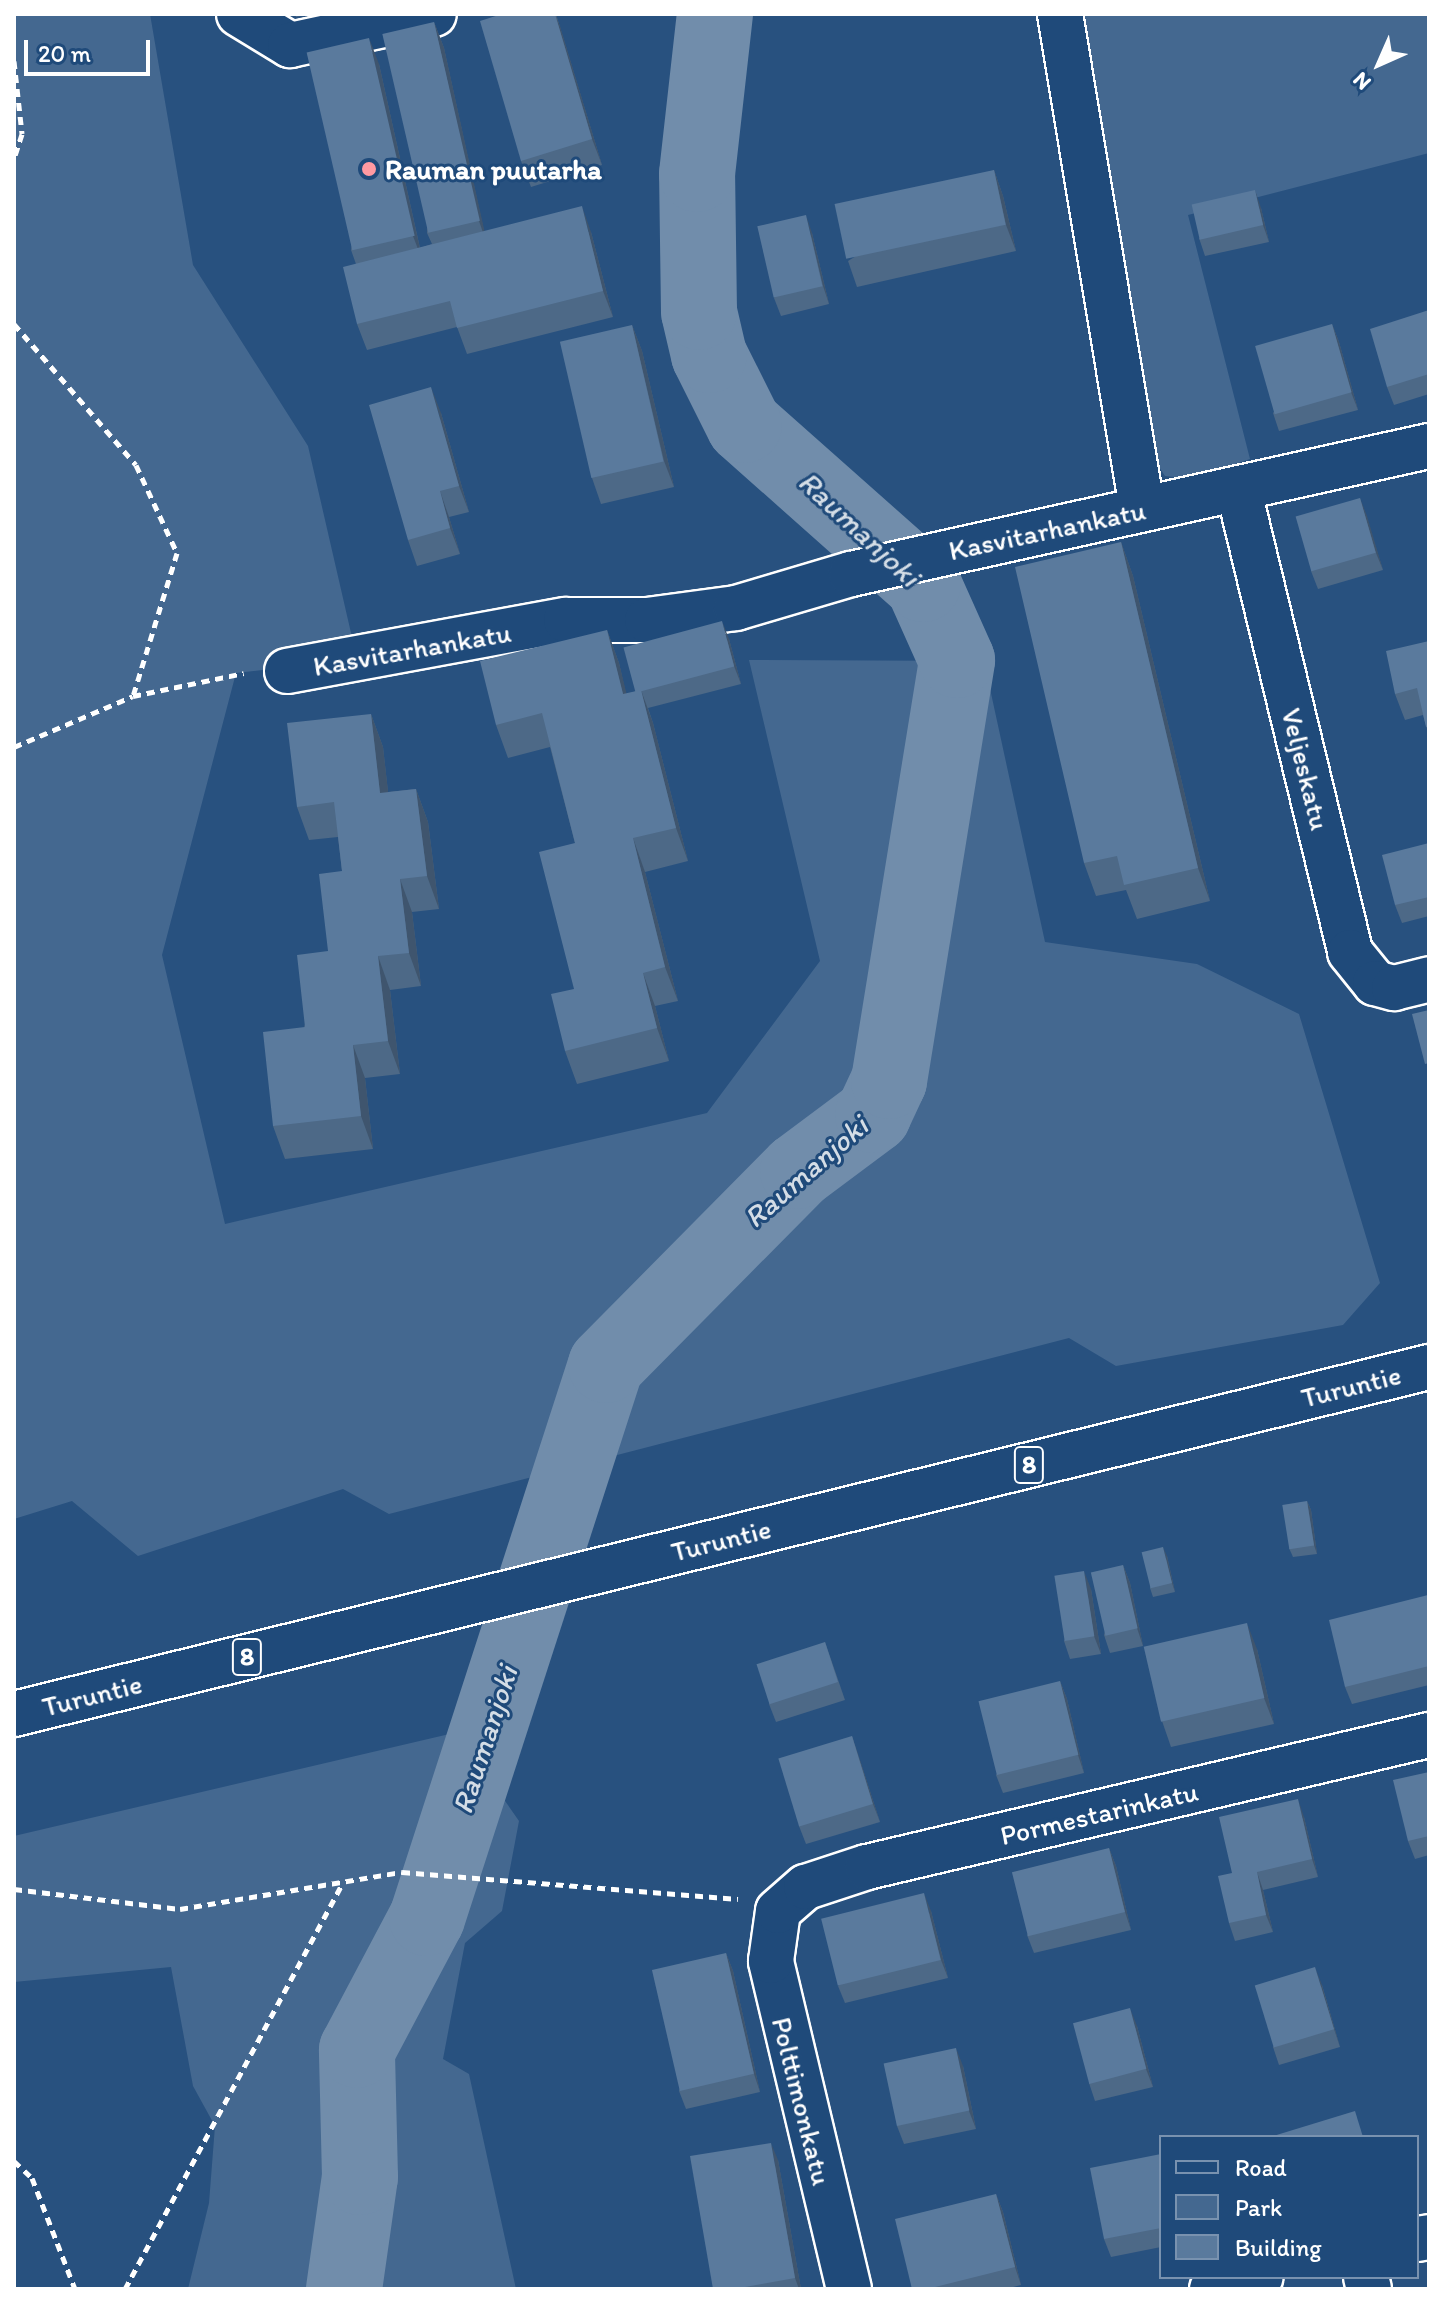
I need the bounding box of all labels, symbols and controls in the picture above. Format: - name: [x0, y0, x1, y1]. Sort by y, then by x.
- scale bar: [28, 24, 154, 74]
- north arrow: [1339, 24, 1419, 104]
- text: 20 m: [38, 39, 91, 68]
- text: N: [1347, 67, 1376, 96]
- place label: Rauman puutarha: [385, 152, 602, 186]
- marker: Rauman puutarha: [360, 160, 378, 178]
- water label: Raumanjoki: [791, 464, 927, 594]
- street label: Kasvitarhankatu: [946, 493, 1148, 567]
- street label: Kasvitarhankatu: [310, 615, 514, 683]
- street label: Veljeskatu: [1275, 705, 1337, 833]
- water label: Raumanjoki: [737, 1108, 875, 1236]
- street label: Turuntie: [1298, 1357, 1404, 1415]
- road number: 8: [1013, 1443, 1045, 1487]
- street label: Turuntie: [668, 1511, 774, 1569]
- road number: 8: [231, 1635, 263, 1679]
- water label: Raumanjoki: [444, 1662, 526, 1818]
- street label: Turuntie: [39, 1666, 145, 1724]
- street label: Pormestarinkatu: [997, 1774, 1201, 1852]
- street label: Polttimonkatu: [765, 2014, 839, 2188]
- legend: [1159, 2135, 1419, 2279]
- text: Road: [1235, 2153, 1287, 2182]
- text: Park: [1235, 2193, 1282, 2222]
- text: Building: [1235, 2233, 1322, 2262]

